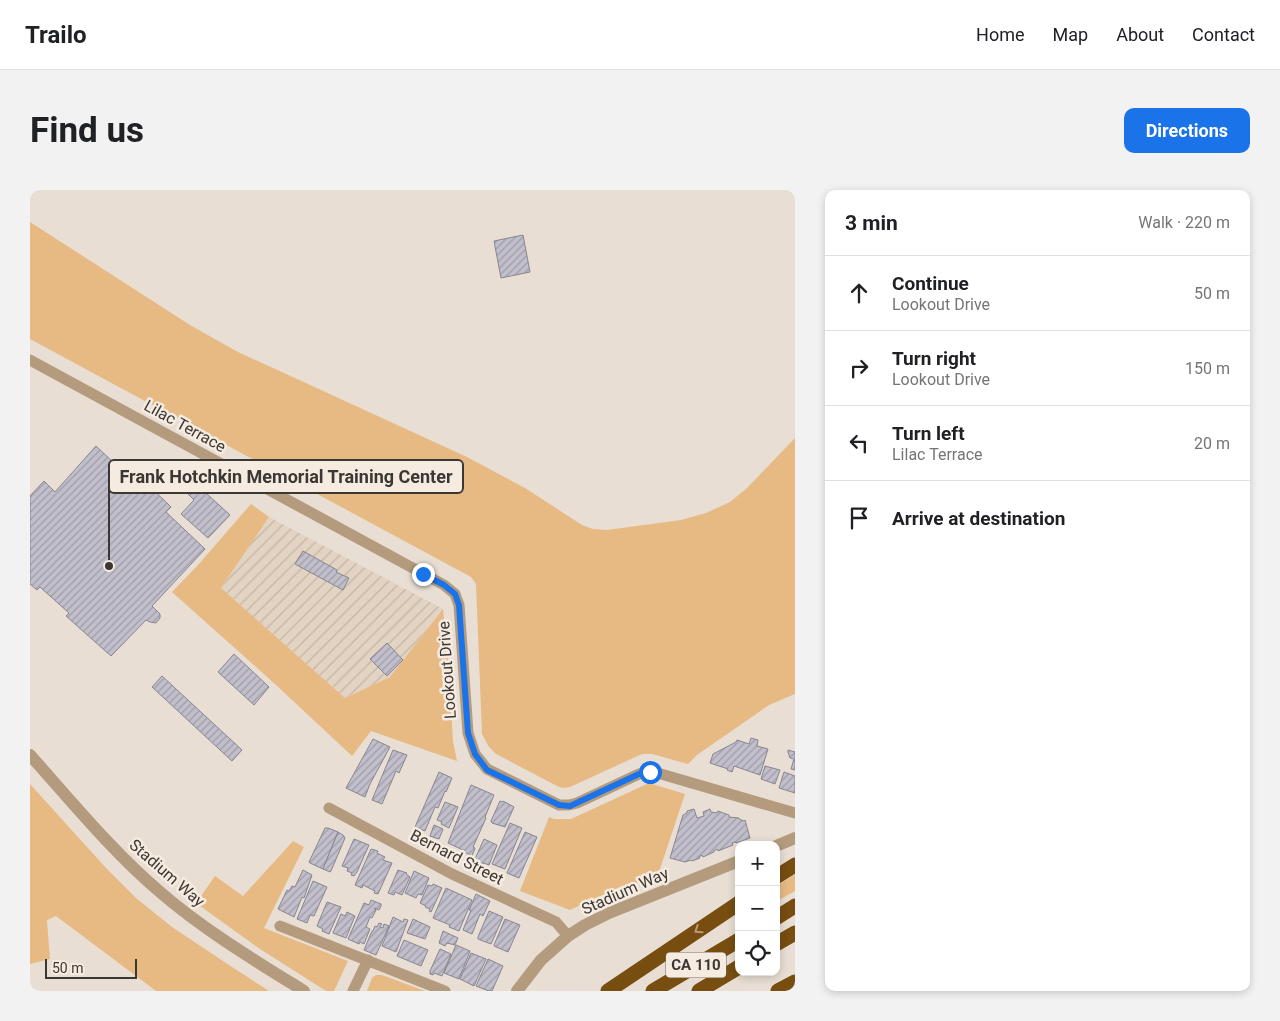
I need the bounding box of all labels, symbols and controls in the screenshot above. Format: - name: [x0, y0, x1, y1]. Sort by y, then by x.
- text: Trailo: [25, 21, 87, 49]
- text: Home: [976, 24, 1025, 45]
- text: Map: [1053, 24, 1088, 45]
- text: About: [1116, 24, 1164, 45]
- text: Contact: [1192, 24, 1255, 45]
- button: Directions: [1124, 108, 1250, 153]
- text: Find us: [30, 110, 144, 151]
- text: 3 min: [845, 211, 898, 235]
- text: Walk · 220 m: [1138, 213, 1230, 232]
- text: Continue: [892, 272, 969, 295]
- icon: ahead: [845, 279, 873, 307]
- text: 50 m: [1194, 284, 1230, 303]
- text: Lookout Drive: [892, 295, 990, 314]
- text: Turn right: [892, 347, 976, 370]
- icon: right: [845, 354, 873, 382]
- text: 150 m: [1185, 359, 1230, 378]
- text: Lookout Drive: [892, 370, 990, 389]
- street label: Lilac Terrace: [141, 396, 229, 456]
- text: Turn left: [892, 422, 965, 445]
- icon: left: [845, 429, 873, 457]
- text: 20 m: [1194, 434, 1230, 453]
- text: Lilac Terrace: [892, 445, 982, 464]
- callout: Frank Hotchkin Memorial Training Center: [109, 460, 463, 493]
- text: Frank Hotchkin Memorial Training Center: [119, 466, 453, 487]
- icon: arrive: [845, 504, 873, 532]
- text: Arrive at destination: [892, 507, 1065, 530]
- route end: [412, 563, 435, 586]
- street label: Lookout Drive: [434, 620, 460, 720]
- route start: [639, 761, 662, 784]
- street label: Bernard Street: [407, 825, 507, 889]
- street label: Stadium Way: [126, 835, 209, 911]
- map controls: [735, 841, 780, 976]
- button: +: [735, 841, 780, 886]
- street label: Stadium Way: [579, 863, 672, 919]
- button: −: [735, 886, 780, 931]
- one-way arrow: [695, 924, 704, 933]
- button: locate: [735, 931, 780, 976]
- road number: CA 110: [666, 952, 726, 978]
- scale bar: [45, 956, 138, 979]
- text: 50 m: [52, 960, 84, 976]

